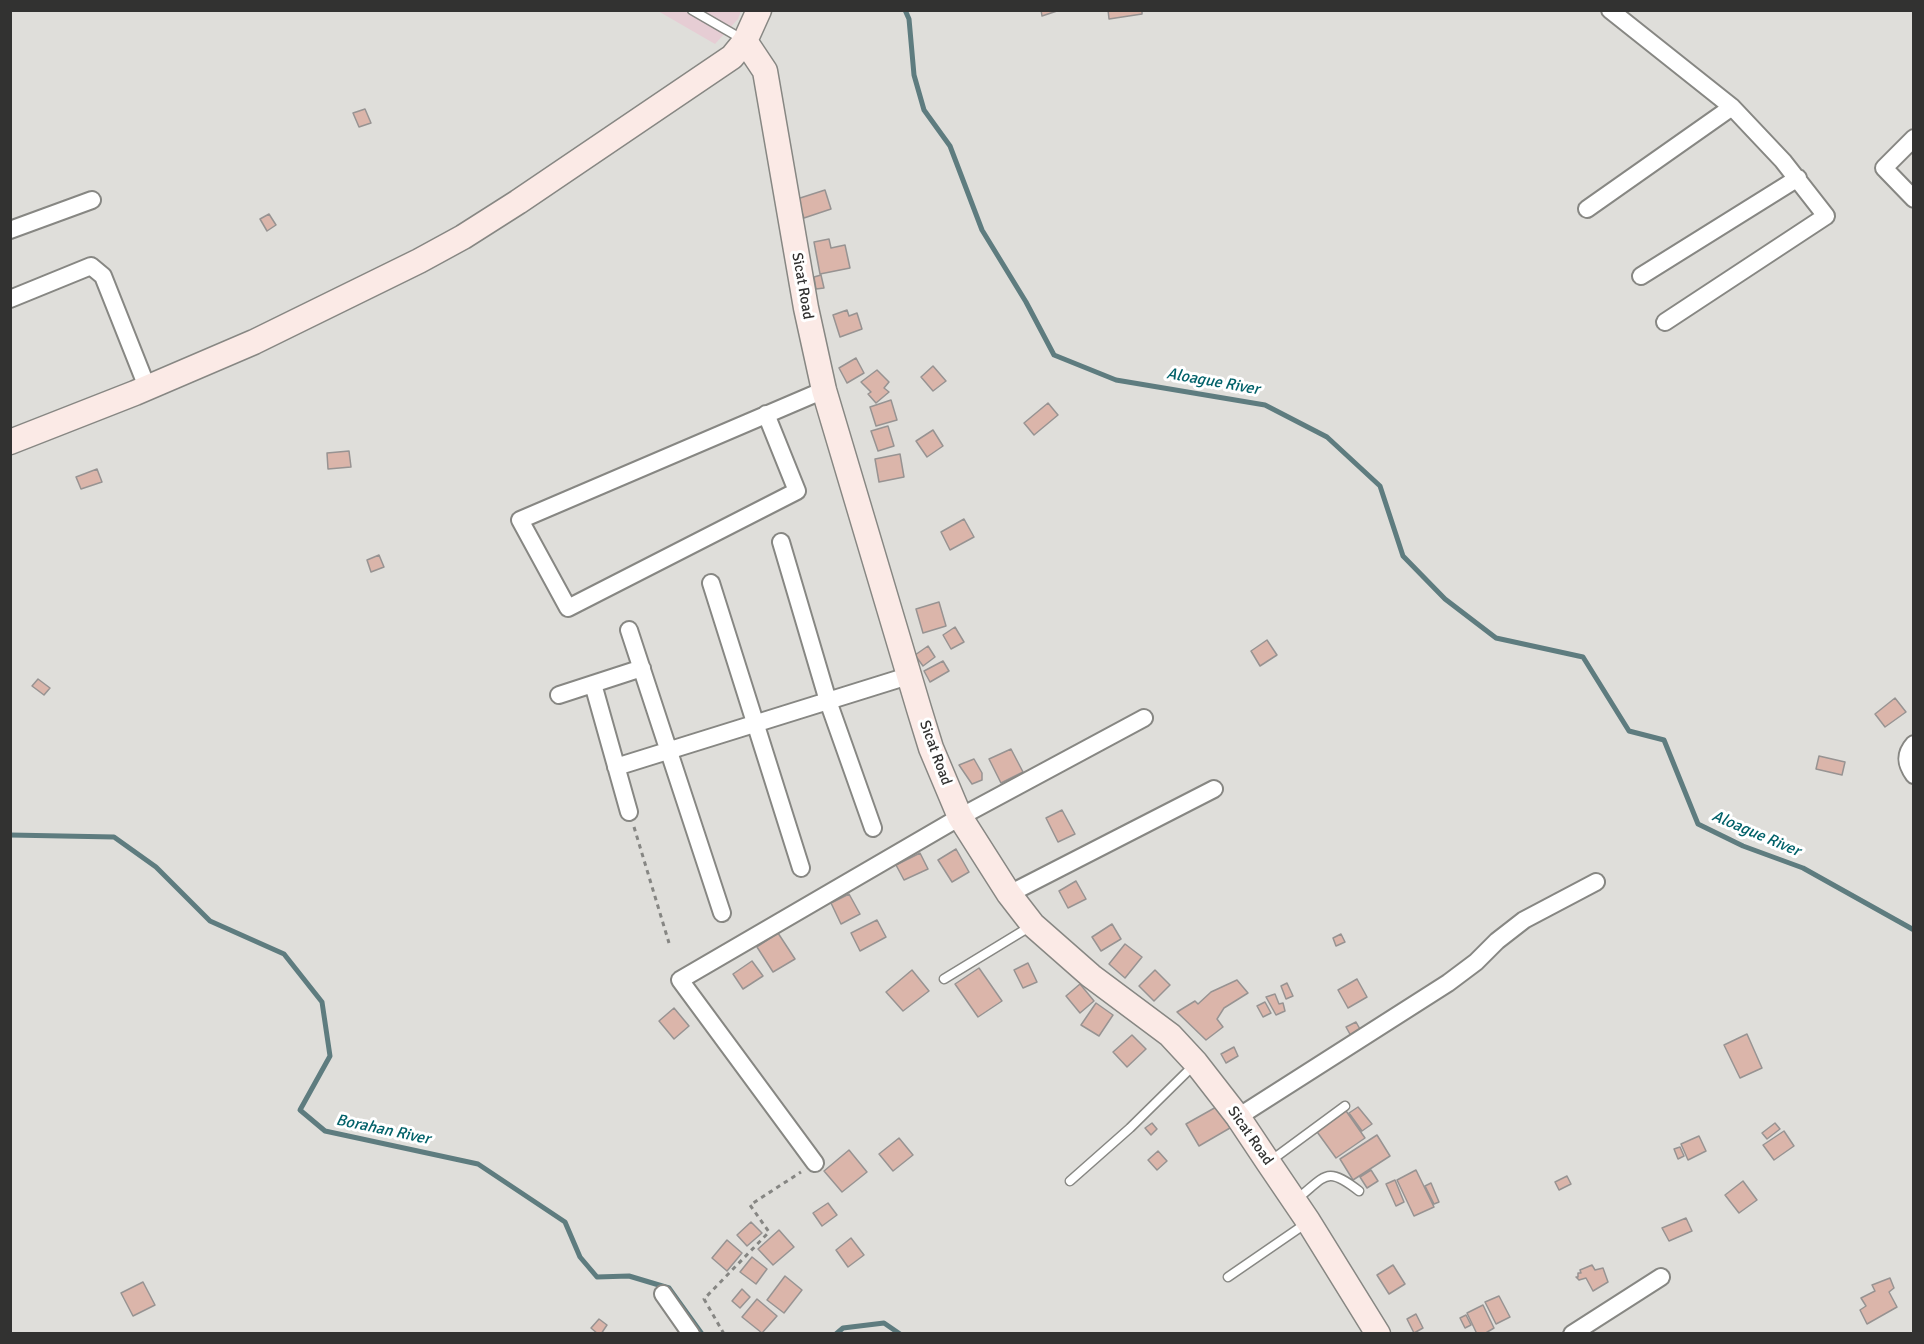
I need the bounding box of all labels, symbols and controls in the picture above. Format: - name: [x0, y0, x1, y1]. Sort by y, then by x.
- street label: Sicat Road: [787, 251, 817, 321]
- water label: Aloague River: [1165, 364, 1261, 400]
- street label: Sicat Road: [915, 718, 955, 788]
- water label: Aloague River: [1709, 807, 1803, 861]
- street label: Sicat Road: [1223, 1103, 1277, 1169]
- water label: Borahan River: [334, 1111, 432, 1149]

